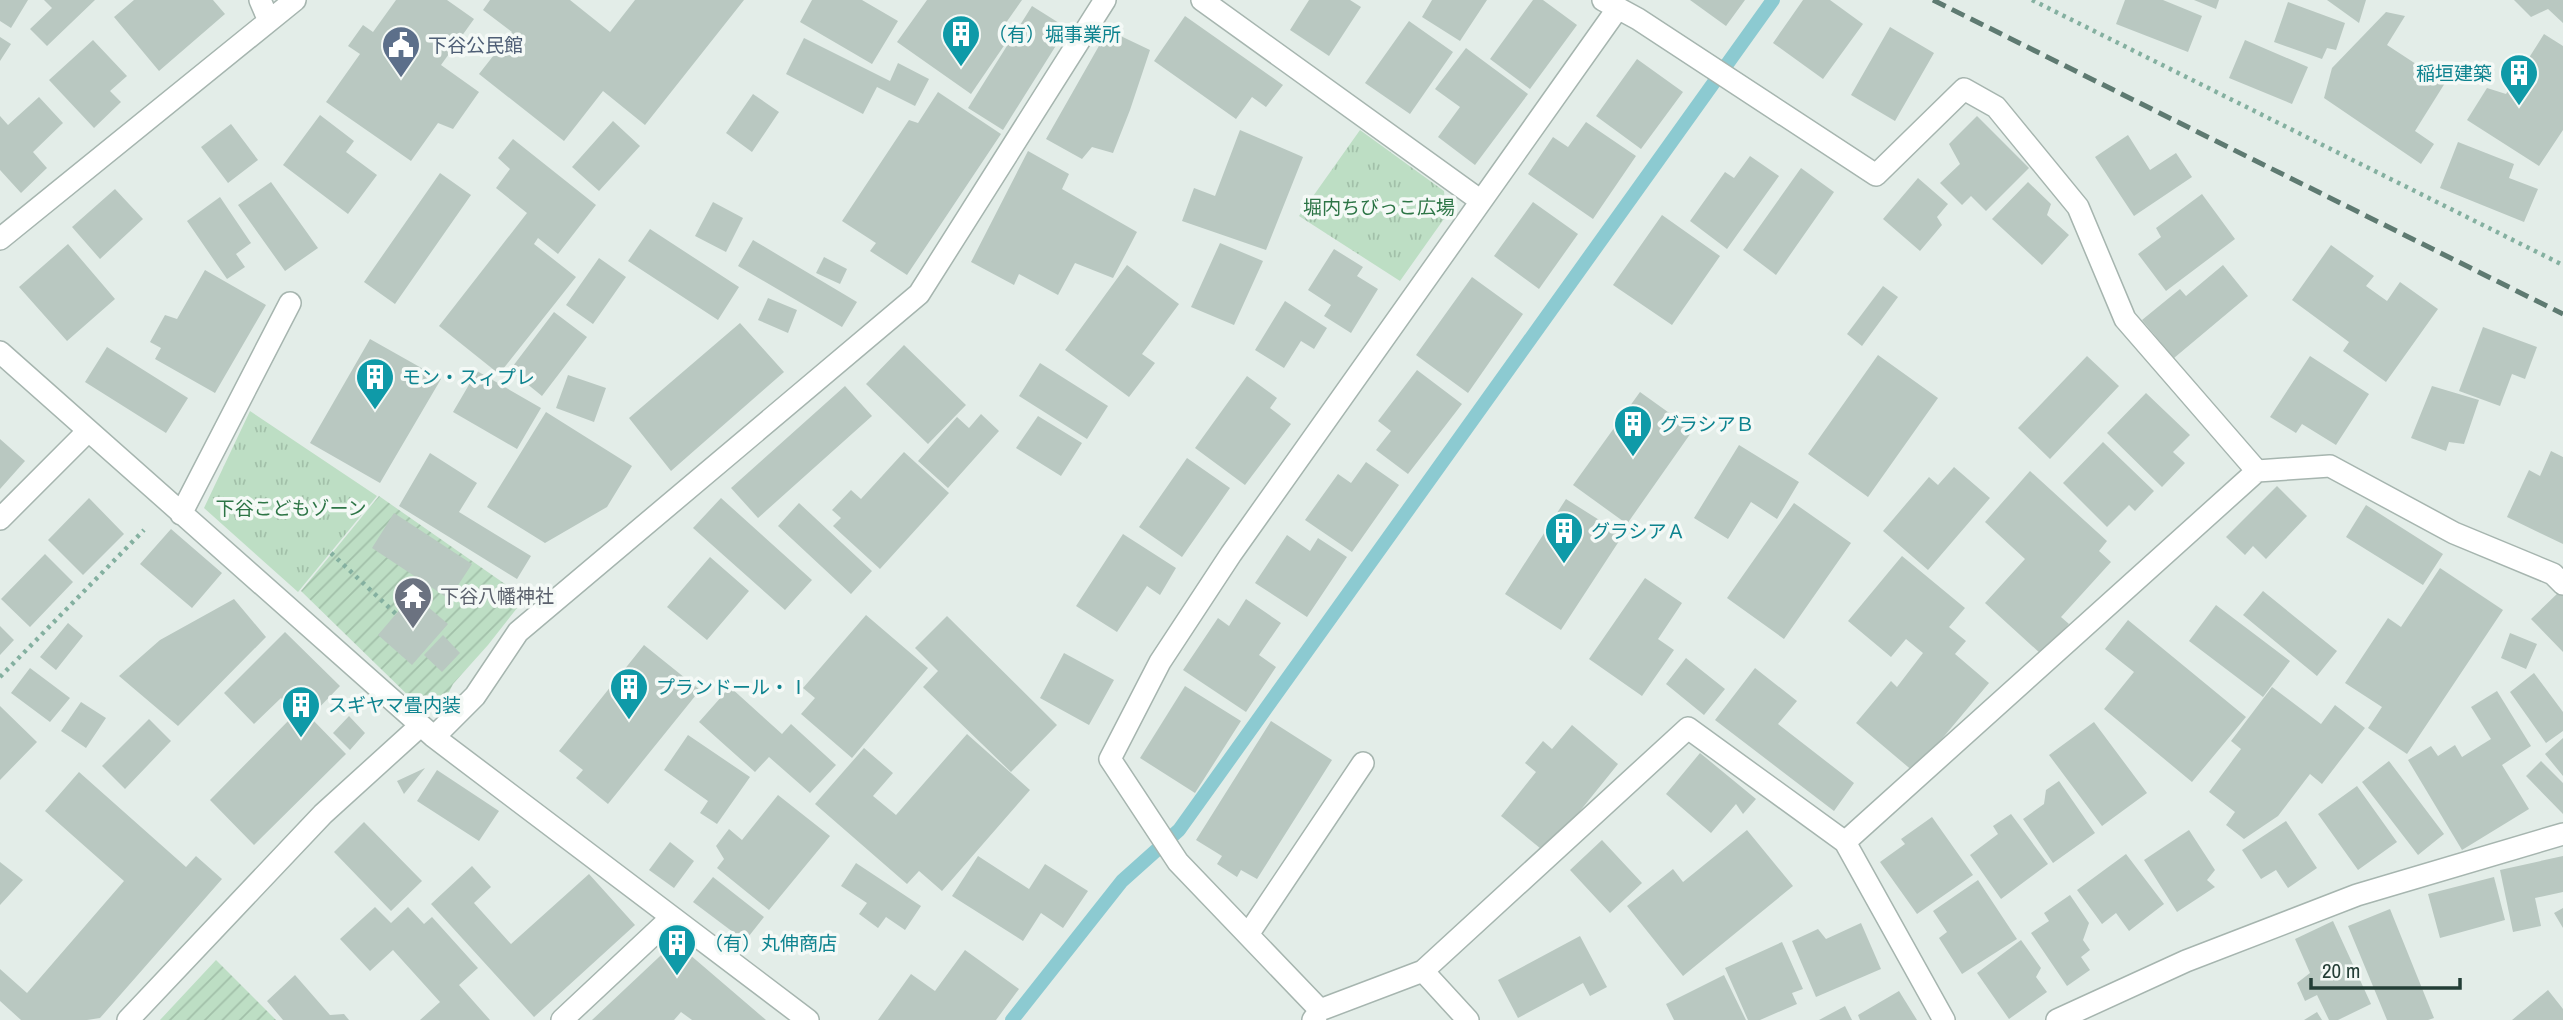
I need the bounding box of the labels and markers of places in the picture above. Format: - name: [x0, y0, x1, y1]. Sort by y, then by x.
- building icon: （有）堀事業所: [940, 13, 982, 68]
- place label: （有）堀事業所: [988, 21, 1121, 47]
- public building icon: 下谷公民館: [380, 24, 422, 79]
- place label: 下谷公民館: [428, 32, 523, 58]
- building icon: 稲垣建築: [2498, 52, 2540, 107]
- place label: 稲垣建築: [2416, 60, 2492, 86]
- building icon: モン・スィプレ: [354, 356, 396, 411]
- place label: モン・スィプレ: [402, 364, 535, 390]
- building icon: グラシアＢ: [1612, 403, 1654, 458]
- place label: グラシアＢ: [1660, 411, 1755, 437]
- building icon: グラシアＡ: [1543, 510, 1585, 565]
- place label: グラシアＡ: [1591, 518, 1686, 544]
- temple icon: 下谷八幡神社: [392, 575, 434, 630]
- place label: 下谷八幡神社: [440, 583, 554, 609]
- building icon: プランドール・Ⅰ: [608, 666, 650, 721]
- place label: プランドール・Ⅰ: [656, 674, 808, 700]
- building icon: スギヤマ畳内装: [280, 684, 322, 739]
- place label: スギヤマ畳内装: [328, 692, 461, 718]
- building icon: （有）丸伸商店: [656, 922, 698, 977]
- place label: （有）丸伸商店: [704, 930, 837, 956]

